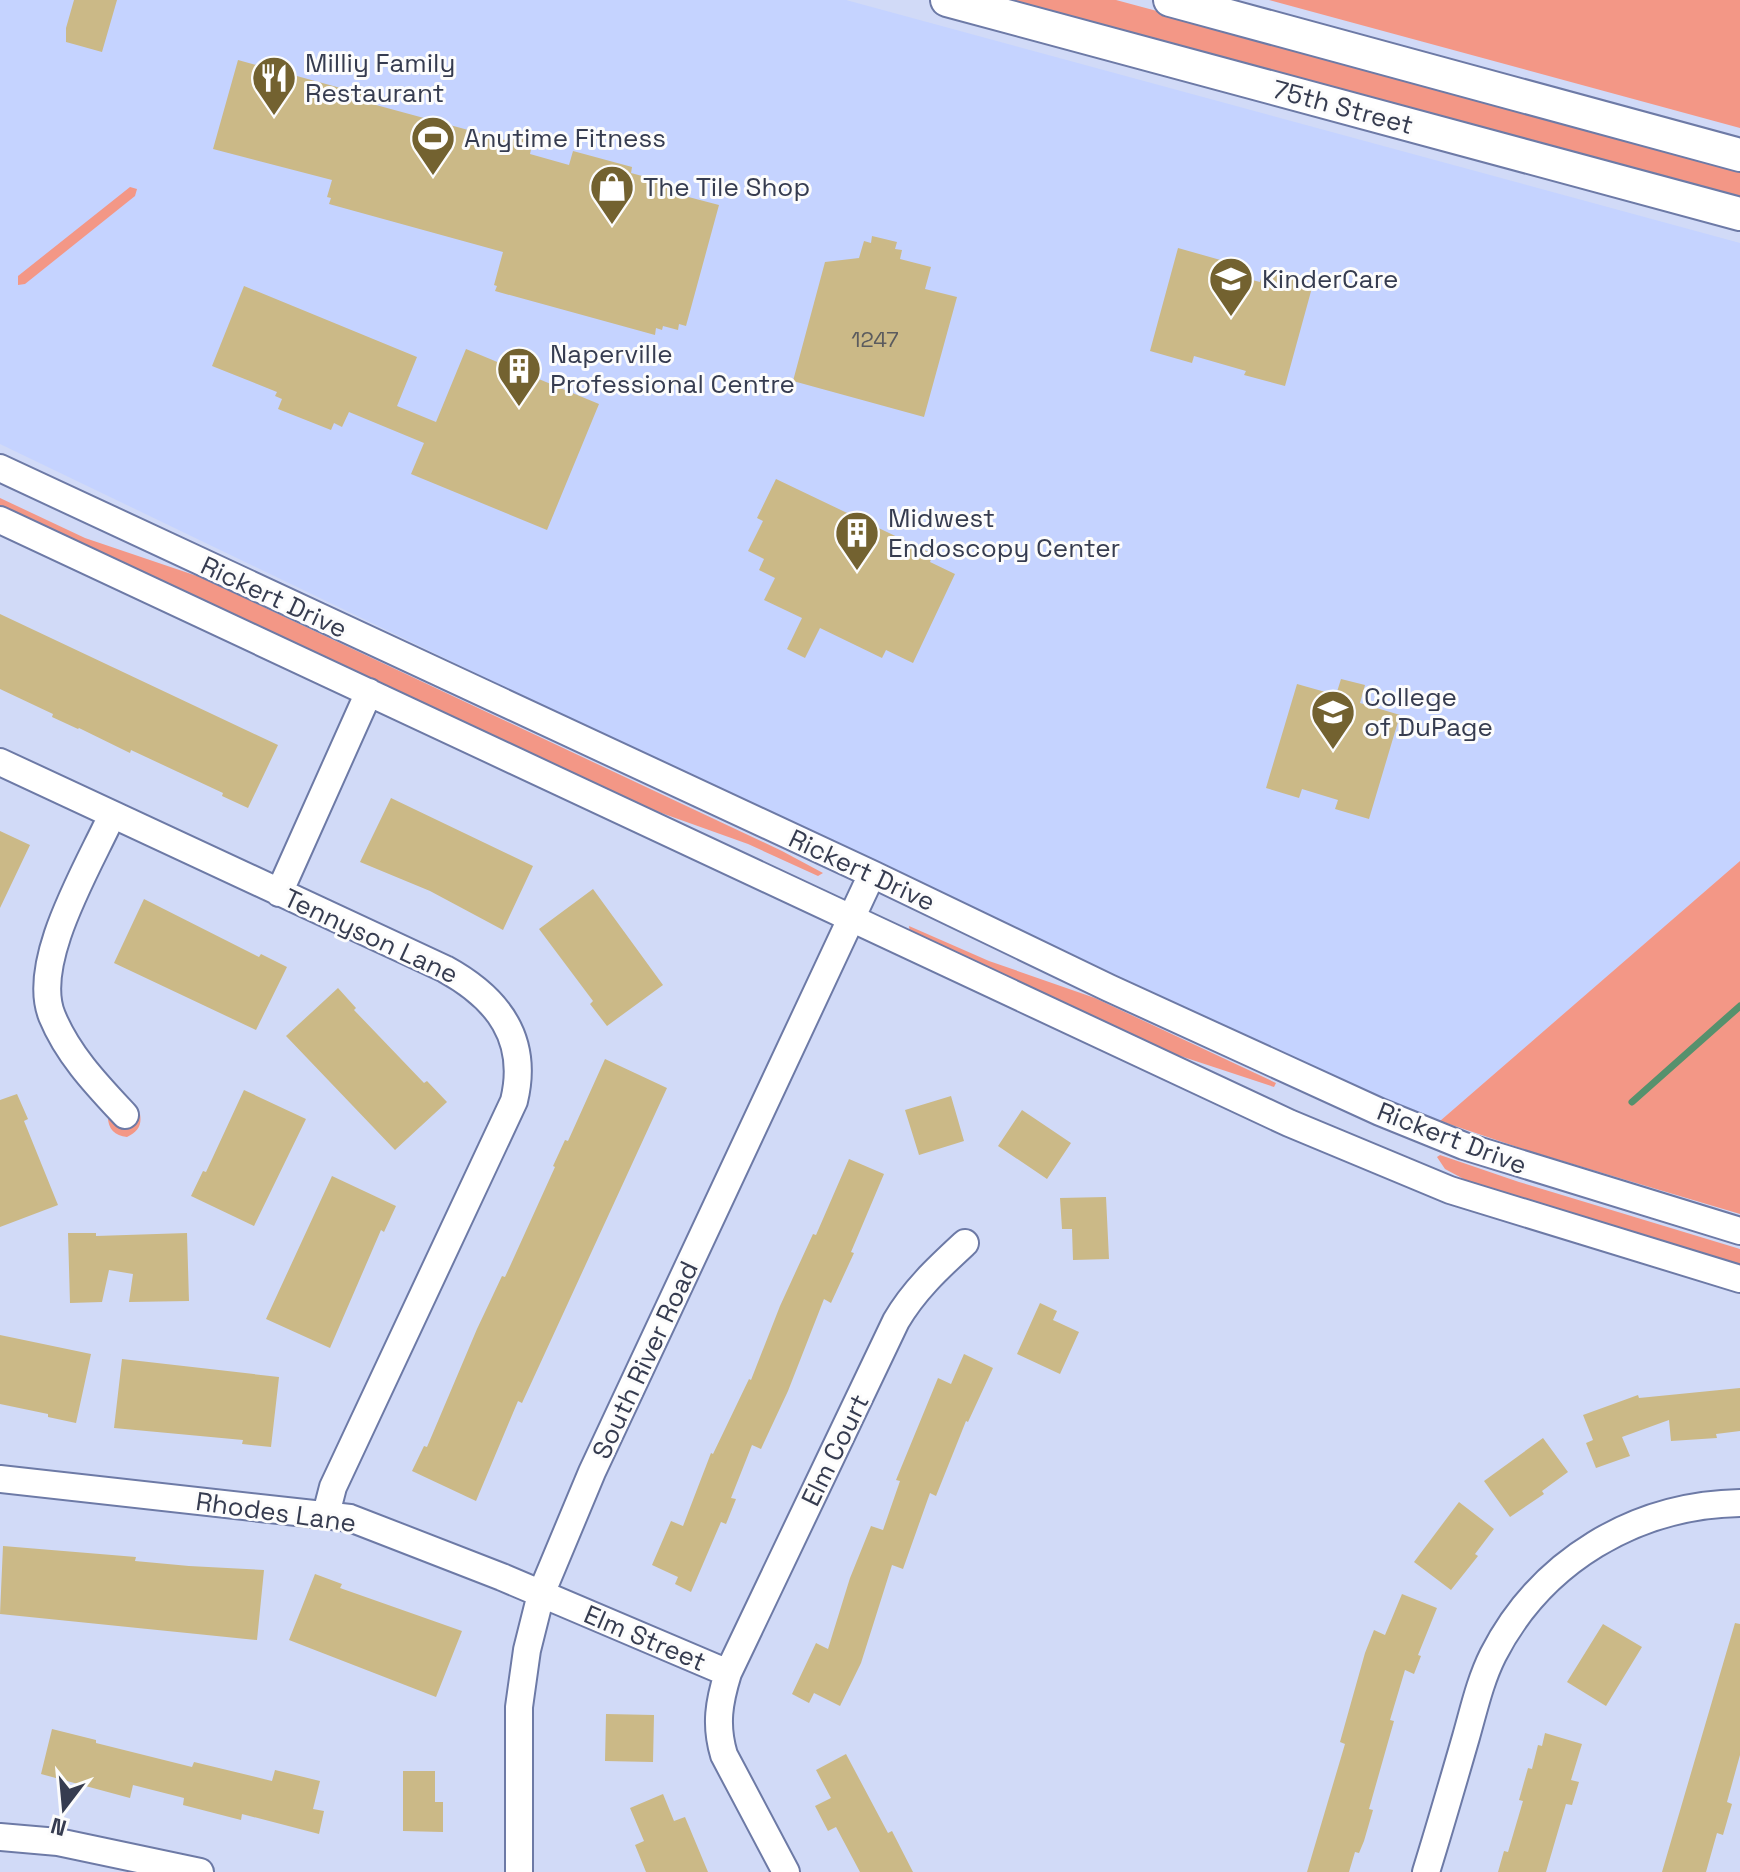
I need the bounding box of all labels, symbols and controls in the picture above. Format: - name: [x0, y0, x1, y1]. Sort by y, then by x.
- place label: Milliy Family Restaurant: [305, 46, 455, 110]
- restaurant icon: Milliy Family Restaurant: [250, 54, 298, 117]
- street label: 75th Street: [1269, 72, 1417, 142]
- sports icon: Anytime Fitness: [409, 114, 457, 177]
- place label: Anytime Fitness: [464, 121, 666, 155]
- shop icon: The Tile Shop: [588, 163, 636, 226]
- place label: The Tile Shop: [643, 170, 810, 204]
- school or university icon: KinderCare: [1207, 255, 1255, 318]
- place label: KinderCare: [1262, 262, 1398, 296]
- house number: 1247: [851, 325, 899, 353]
- place label: Naperville Professional Centre: [550, 337, 795, 401]
- building icon: Naperville Professional Centre: [495, 345, 543, 408]
- place label: Midwest Endoscopy Center: [888, 501, 1120, 565]
- building icon: Midwest Endoscopy Center: [833, 509, 881, 572]
- street label: Rickert Drive: [195, 548, 353, 646]
- place label: College of DuPage: [1364, 680, 1493, 744]
- school or university icon: College of DuPage: [1309, 688, 1357, 751]
- street label: Rickert Drive: [783, 821, 941, 919]
- street label: Tennyson Lane: [278, 881, 464, 991]
- street label: Rickert Drive: [1372, 1094, 1532, 1182]
- street label: South River Road: [584, 1256, 706, 1464]
- street label: Elm Court: [793, 1388, 877, 1512]
- street label: Rhodes Lane: [194, 1484, 358, 1540]
- street label: Elm Street: [579, 1597, 711, 1679]
- north arrow: [24, 1768, 104, 1848]
- text: N: [48, 1812, 69, 1843]

